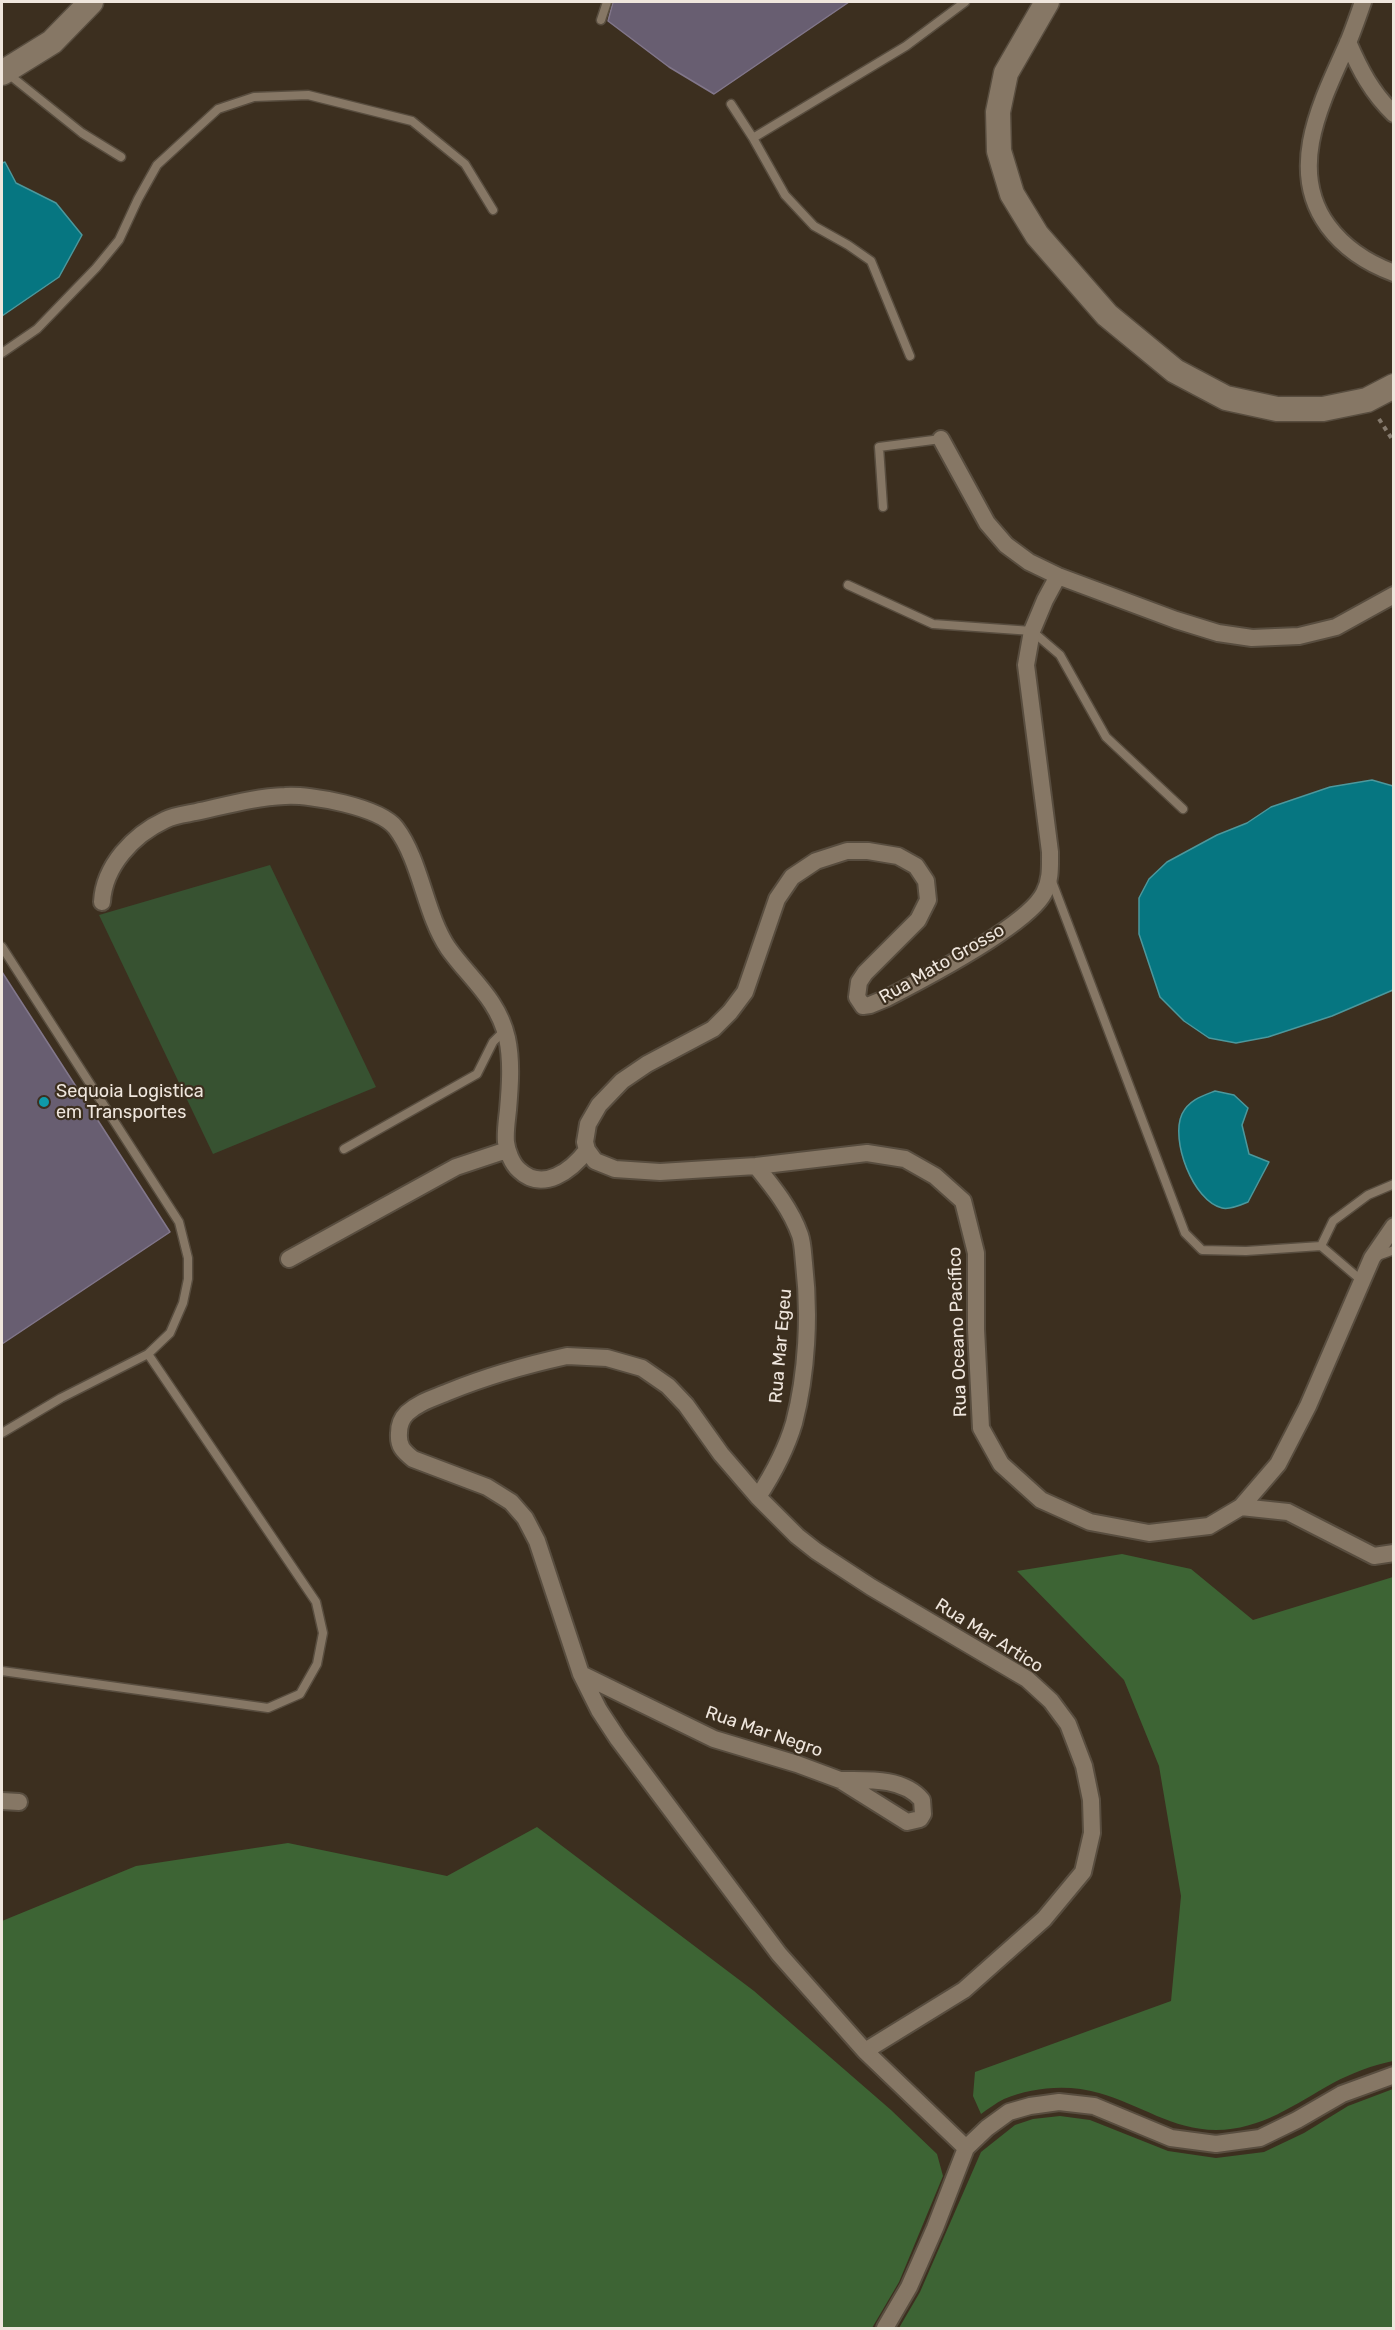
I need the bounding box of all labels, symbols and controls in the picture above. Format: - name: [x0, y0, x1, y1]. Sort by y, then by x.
- street label: Rua Mato Grosso: [876, 919, 1008, 1009]
- place label: Sequoia Logistica em Transportes: [56, 1081, 204, 1124]
- marker: Sequoia Logistica em Transportes: [37, 1095, 51, 1109]
- street label: Rua Oceano Pacífico: [944, 1246, 972, 1418]
- street label: Rua Mar Egeu: [765, 1288, 797, 1404]
- street label: Rua Mar Artico: [931, 1594, 1047, 1678]
- street label: Rua Mar Negro: [702, 1702, 826, 1762]

